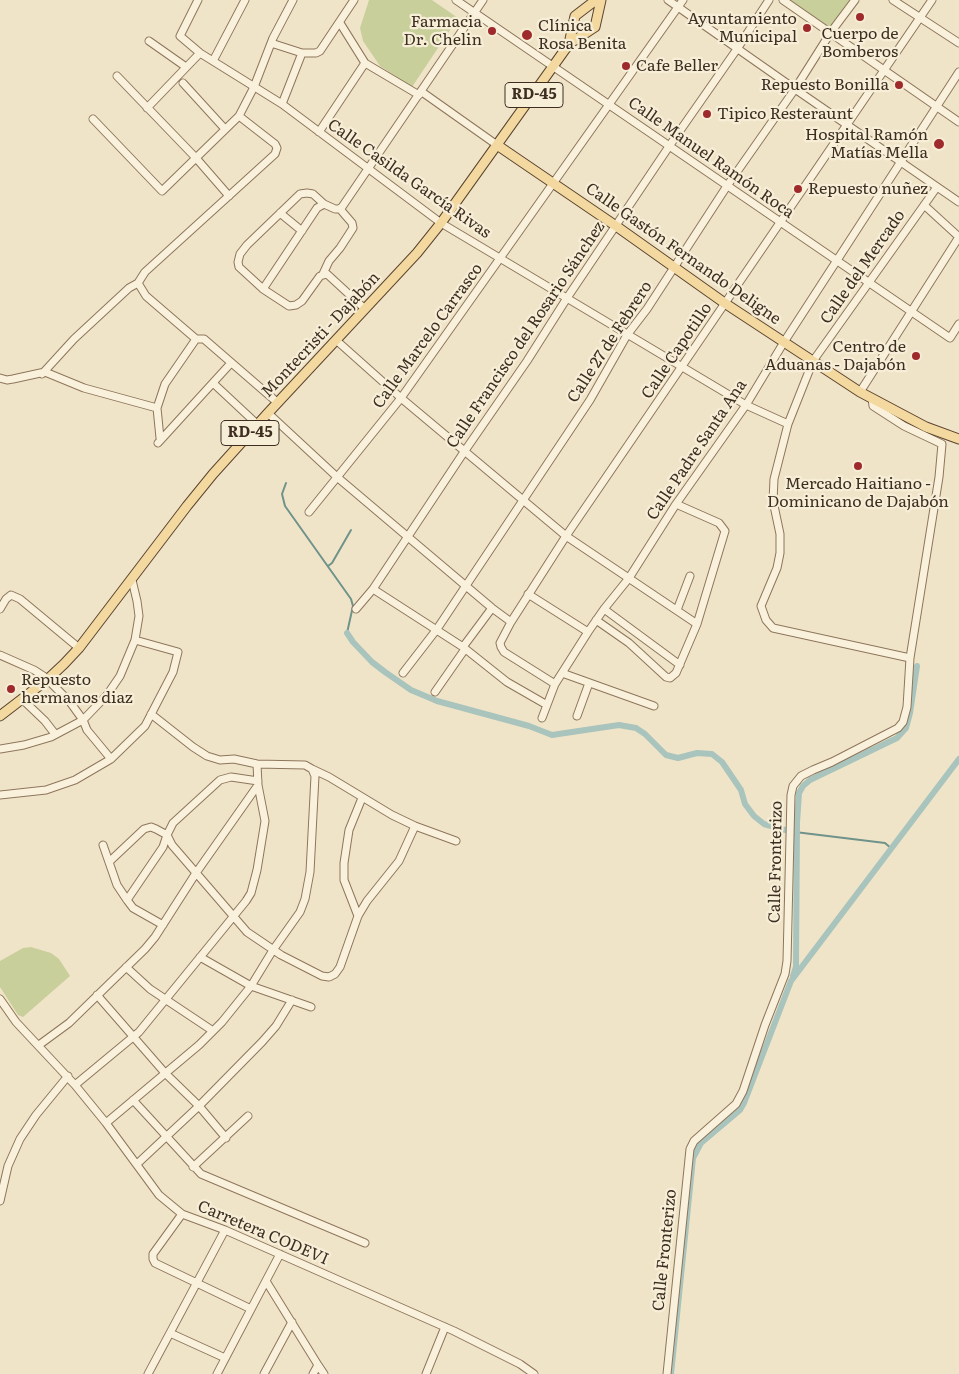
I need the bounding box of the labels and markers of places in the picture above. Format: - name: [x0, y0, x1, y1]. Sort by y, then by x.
- place label: Ayuntamiento Municipal: [688, 9, 797, 47]
- marker: Cuerpo de Bomberos: [854, 11, 866, 23]
- place label: Farmacia Dr. Chelin: [404, 12, 482, 50]
- place label: Clínica Rosa Benita: [538, 16, 626, 54]
- marker: Ayuntamiento Municipal: [801, 22, 813, 34]
- place label: Cuerpo de Bomberos: [821, 24, 899, 62]
- marker: Farmacia Dr. Chelin: [486, 25, 498, 37]
- marker: Clínica Rosa Benita: [520, 28, 534, 42]
- place label: Cafe Beller: [636, 56, 718, 76]
- marker: Cafe Beller: [620, 60, 632, 72]
- place label: Repuesto Bonilla: [761, 75, 889, 95]
- marker: Repuesto Bonilla: [893, 79, 905, 91]
- place label: Tipico Resteraunt: [717, 104, 853, 124]
- marker: Tipico Resteraunt: [701, 108, 713, 120]
- place label: Hospital Ramón Matías Mella: [805, 125, 928, 163]
- marker: Hospital Ramón Matías Mella: [932, 137, 946, 151]
- place label: Repuesto nuñez: [808, 179, 928, 199]
- marker: Repuesto nuñez: [792, 183, 804, 195]
- place label: Centro de Aduanas - Dajabón: [765, 337, 906, 375]
- marker: Centro de Aduanas - Dajabón: [910, 350, 922, 362]
- marker: Mercado Haitiano - Dominicano de Dajabón: [852, 460, 864, 472]
- place label: Mercado Haitiano - Dominicano de Dajabón: [767, 474, 949, 512]
- place label: Repuesto hermanos diaz: [21, 670, 133, 708]
- marker: Repuesto hermanos diaz: [5, 683, 17, 695]

